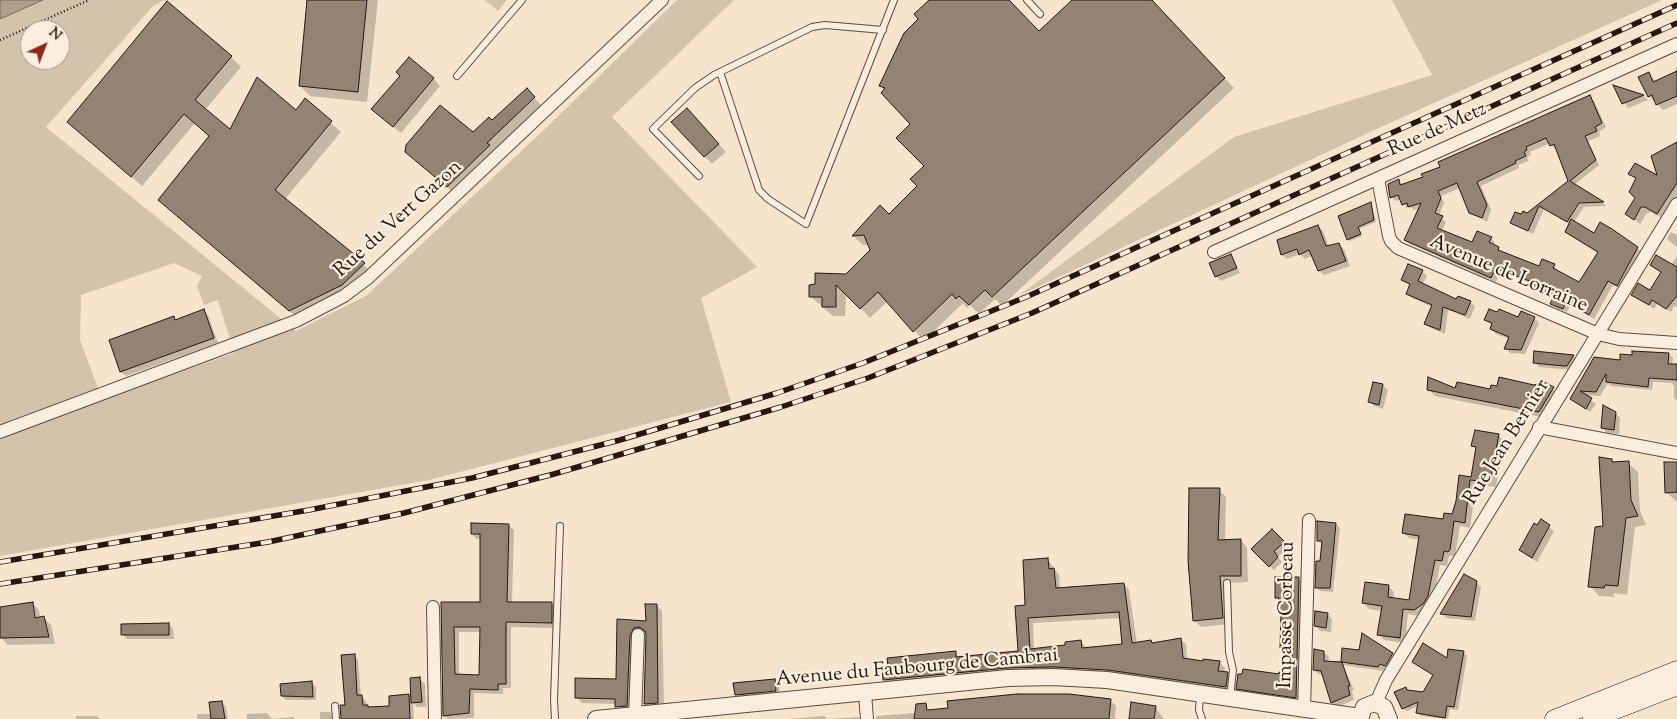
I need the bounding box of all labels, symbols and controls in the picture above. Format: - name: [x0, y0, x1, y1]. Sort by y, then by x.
- north arrow: [20, 20, 70, 70]
- text: N: [44, 24, 65, 46]
- street label: Rue de Metz: [1385, 99, 1491, 163]
- street label: Rue du Vert Gazon: [330, 156, 468, 284]
- street label: Avenue de Lorraine: [1425, 231, 1591, 319]
- street label: Rue Jean Bernier: [1460, 376, 1556, 510]
- street label: Impasse Corbeau: [1275, 541, 1301, 689]
- street label: Avenue du Faubourg de Cambrai: [775, 645, 1059, 693]

